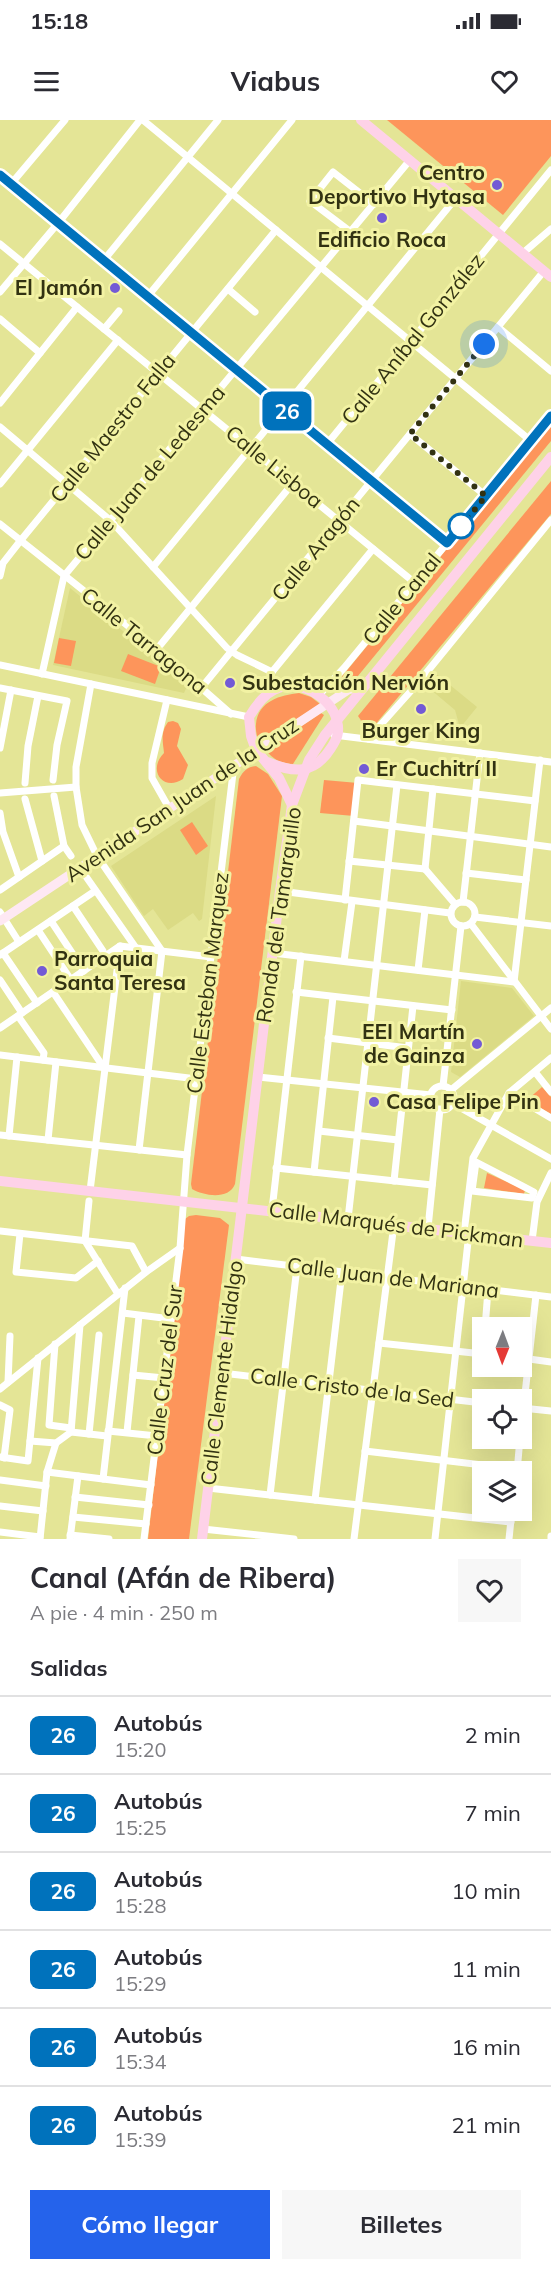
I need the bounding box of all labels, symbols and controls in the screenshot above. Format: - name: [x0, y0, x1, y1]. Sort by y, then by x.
- text: 15:18: [30, 7, 88, 35]
- text: Viabus: [231, 64, 320, 98]
- icon: menu: [30, 65, 63, 98]
- icon: heart: [488, 65, 521, 98]
- place label: Centro Deportivo Hytasa: [308, 159, 485, 209]
- marker: Centro Deportivo Hytasa: [490, 178, 504, 192]
- marker: Edificio Roca: [375, 211, 389, 225]
- place label: Edificio Roca: [318, 226, 446, 252]
- street label: Calle Aníbal González: [335, 248, 489, 429]
- place label: El Jamón: [15, 274, 103, 300]
- marker: El Jamón: [108, 281, 122, 295]
- your location: [469, 329, 499, 359]
- street label: Calle Maestro Falla: [44, 347, 180, 507]
- street label: Calle Juan de Ledesma: [68, 379, 230, 565]
- line badge: 26: [260, 392, 314, 430]
- text: 26: [274, 398, 300, 424]
- street label: Calle Lisboa: [221, 419, 328, 513]
- street label: Calle Aragón: [265, 491, 365, 606]
- unlabelled marker: [448, 513, 474, 539]
- street label: Calle Canal: [356, 547, 446, 649]
- street label: Calle Tarragona: [76, 582, 213, 699]
- place label: Subestación Nervión: [242, 669, 449, 695]
- marker: Subestación Nervión: [223, 676, 237, 690]
- marker: Burger King: [414, 702, 428, 716]
- street label: Avenida San Juan de la Cruz: [60, 711, 303, 887]
- place label: Burger King: [362, 717, 480, 743]
- place label: Er Cuchitrí II: [376, 755, 497, 781]
- marker: Er Cuchitrí II: [357, 762, 371, 776]
- street label: Ronda del Tamarguillo: [250, 805, 306, 1024]
- street label: Calle Esteban Marquez: [181, 871, 233, 1095]
- place label: Parroquia Santa Teresa: [54, 945, 186, 995]
- marker: Parroquia Santa Teresa: [35, 964, 49, 978]
- place label: EEI Martín de Gainza: [362, 1018, 465, 1068]
- marker: EEI Martín de Gainza: [470, 1037, 484, 1051]
- place label: Casa Felipe Pin: [386, 1088, 539, 1114]
- marker: Casa Felipe Pin: [367, 1095, 381, 1109]
- street label: Calle Marqués de Pickman: [267, 1195, 525, 1253]
- street label: Calle Juan de Mariana: [286, 1251, 501, 1303]
- street label: Calle Clemente Hidalgo: [194, 1259, 248, 1487]
- street label: Calle Cruz del Sur: [141, 1283, 187, 1456]
- north arrow: [472, 1317, 532, 1377]
- map controls: [472, 1317, 532, 1521]
- street label: Calle Cristo de la Sed: [249, 1362, 456, 1412]
- button: locate: [472, 1389, 532, 1449]
- button: layers: [472, 1461, 532, 1521]
- button: heart: [458, 1559, 521, 1622]
- text: Canal (Afán de Ribera): [30, 1560, 336, 1595]
- text: A pie · 4 min · 250 m: [30, 1600, 218, 1625]
- text: Salidas: [30, 1654, 108, 1682]
- text: Autobús: [114, 1709, 203, 1737]
- text: 2 min: [465, 1721, 521, 1749]
- text: 26: [50, 1722, 76, 1748]
- text: 15:20: [114, 1737, 167, 1762]
- text: Autobús: [114, 1787, 203, 1815]
- text: 7 min: [465, 1799, 521, 1827]
- text: 26: [50, 1800, 76, 1826]
- text: 15:25: [114, 1815, 167, 1840]
- text: Autobús: [114, 1865, 203, 1893]
- text: 10 min: [451, 1877, 521, 1905]
- text: 26: [50, 1878, 76, 1904]
- text: 15:28: [114, 1893, 167, 1918]
- text: Autobús: [114, 1943, 203, 1971]
- text: 11 min: [451, 1955, 521, 1983]
- text: 26: [50, 1956, 76, 1982]
- text: 15:29: [114, 1971, 167, 1996]
- text: Autobús: [114, 2021, 203, 2049]
- text: 16 min: [451, 2033, 521, 2061]
- text: 26: [50, 2034, 76, 2060]
- text: 15:34: [114, 2049, 167, 2074]
- text: Autobús: [114, 2099, 203, 2127]
- text: 21 min: [451, 2111, 521, 2139]
- text: 26: [50, 2112, 76, 2138]
- text: 15:39: [114, 2127, 167, 2152]
- button: Cómo llegar: [30, 2190, 270, 2259]
- button: Billetes: [282, 2190, 521, 2259]

